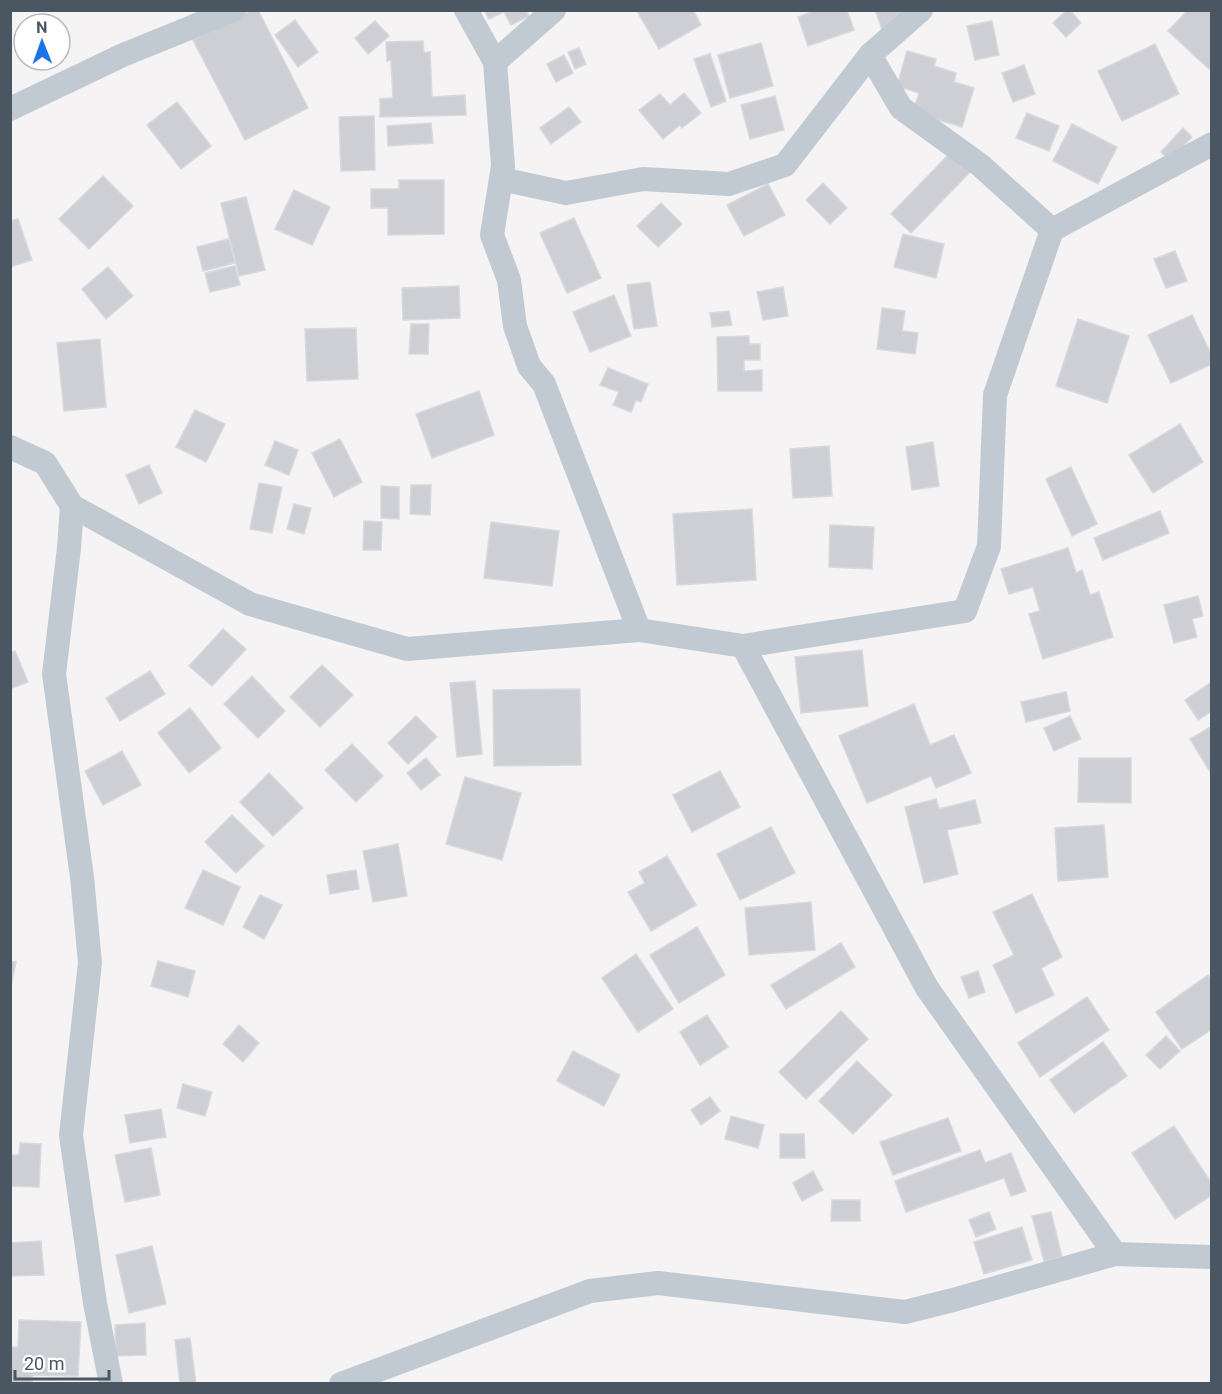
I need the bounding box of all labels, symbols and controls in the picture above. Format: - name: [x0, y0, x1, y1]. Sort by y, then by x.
- north arrow: [12, 12, 72, 72]
- text: N: [36, 18, 48, 37]
- scale bar: [15, 1343, 110, 1381]
- text: 20 m: [24, 1353, 64, 1374]

